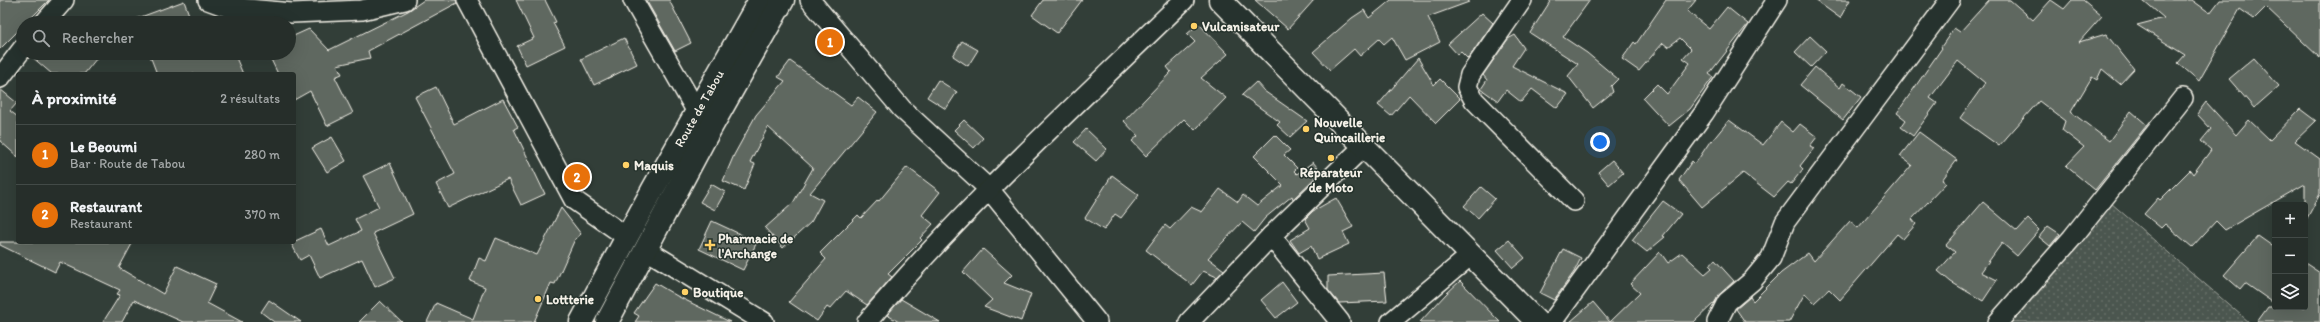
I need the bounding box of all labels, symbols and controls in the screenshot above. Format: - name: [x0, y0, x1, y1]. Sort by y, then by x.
- search box: [16, 16, 296, 60]
- place label: Vulcanisateur: [1202, 19, 1280, 34]
- marker: Vulcanisateur: [1189, 21, 1199, 31]
- icon: search: [30, 27, 52, 49]
- pin: 1: [817, 27, 843, 57]
- text: Rechercher: [62, 29, 134, 47]
- street label: Route de Tabou: [671, 67, 726, 149]
- text: À proximité: [32, 88, 117, 108]
- text: 2 résultats: [220, 91, 280, 106]
- place label: Nouvelle Quincaillerie: [1314, 115, 1385, 145]
- marker: Nouvelle Quincaillerie: [1301, 124, 1311, 134]
- your location: [1590, 132, 1610, 152]
- text: Le Beoumi: [70, 138, 137, 156]
- text: 1: [42, 147, 48, 162]
- text: 280 m: [244, 147, 280, 162]
- marker: Réparateur de Moto: [1326, 153, 1336, 163]
- text: Bar · Route de Tabou: [70, 156, 185, 171]
- place label: Maquis: [634, 158, 674, 174]
- marker: Maquis: [621, 160, 631, 170]
- pin: 2: [564, 162, 590, 192]
- place label: Réparateur de Moto: [1300, 165, 1363, 195]
- text: Restaurant: [70, 198, 142, 216]
- map controls: [2272, 202, 2308, 310]
- button: +: [2272, 202, 2308, 238]
- text: 2: [42, 207, 48, 222]
- text: 370 m: [245, 207, 280, 222]
- text: Restaurant: [70, 216, 132, 231]
- place label: Pharmacie de l'Archange: [718, 231, 793, 262]
- button: −: [2272, 238, 2308, 274]
- marker: Pharmacie de l'Archange: [705, 240, 715, 250]
- button: layers: [2272, 274, 2308, 310]
- place label: Boutique: [693, 285, 743, 301]
- marker: Boutique: [680, 287, 690, 297]
- place label: Lottterie: [546, 292, 594, 307]
- marker: Lottterie: [533, 294, 543, 304]

